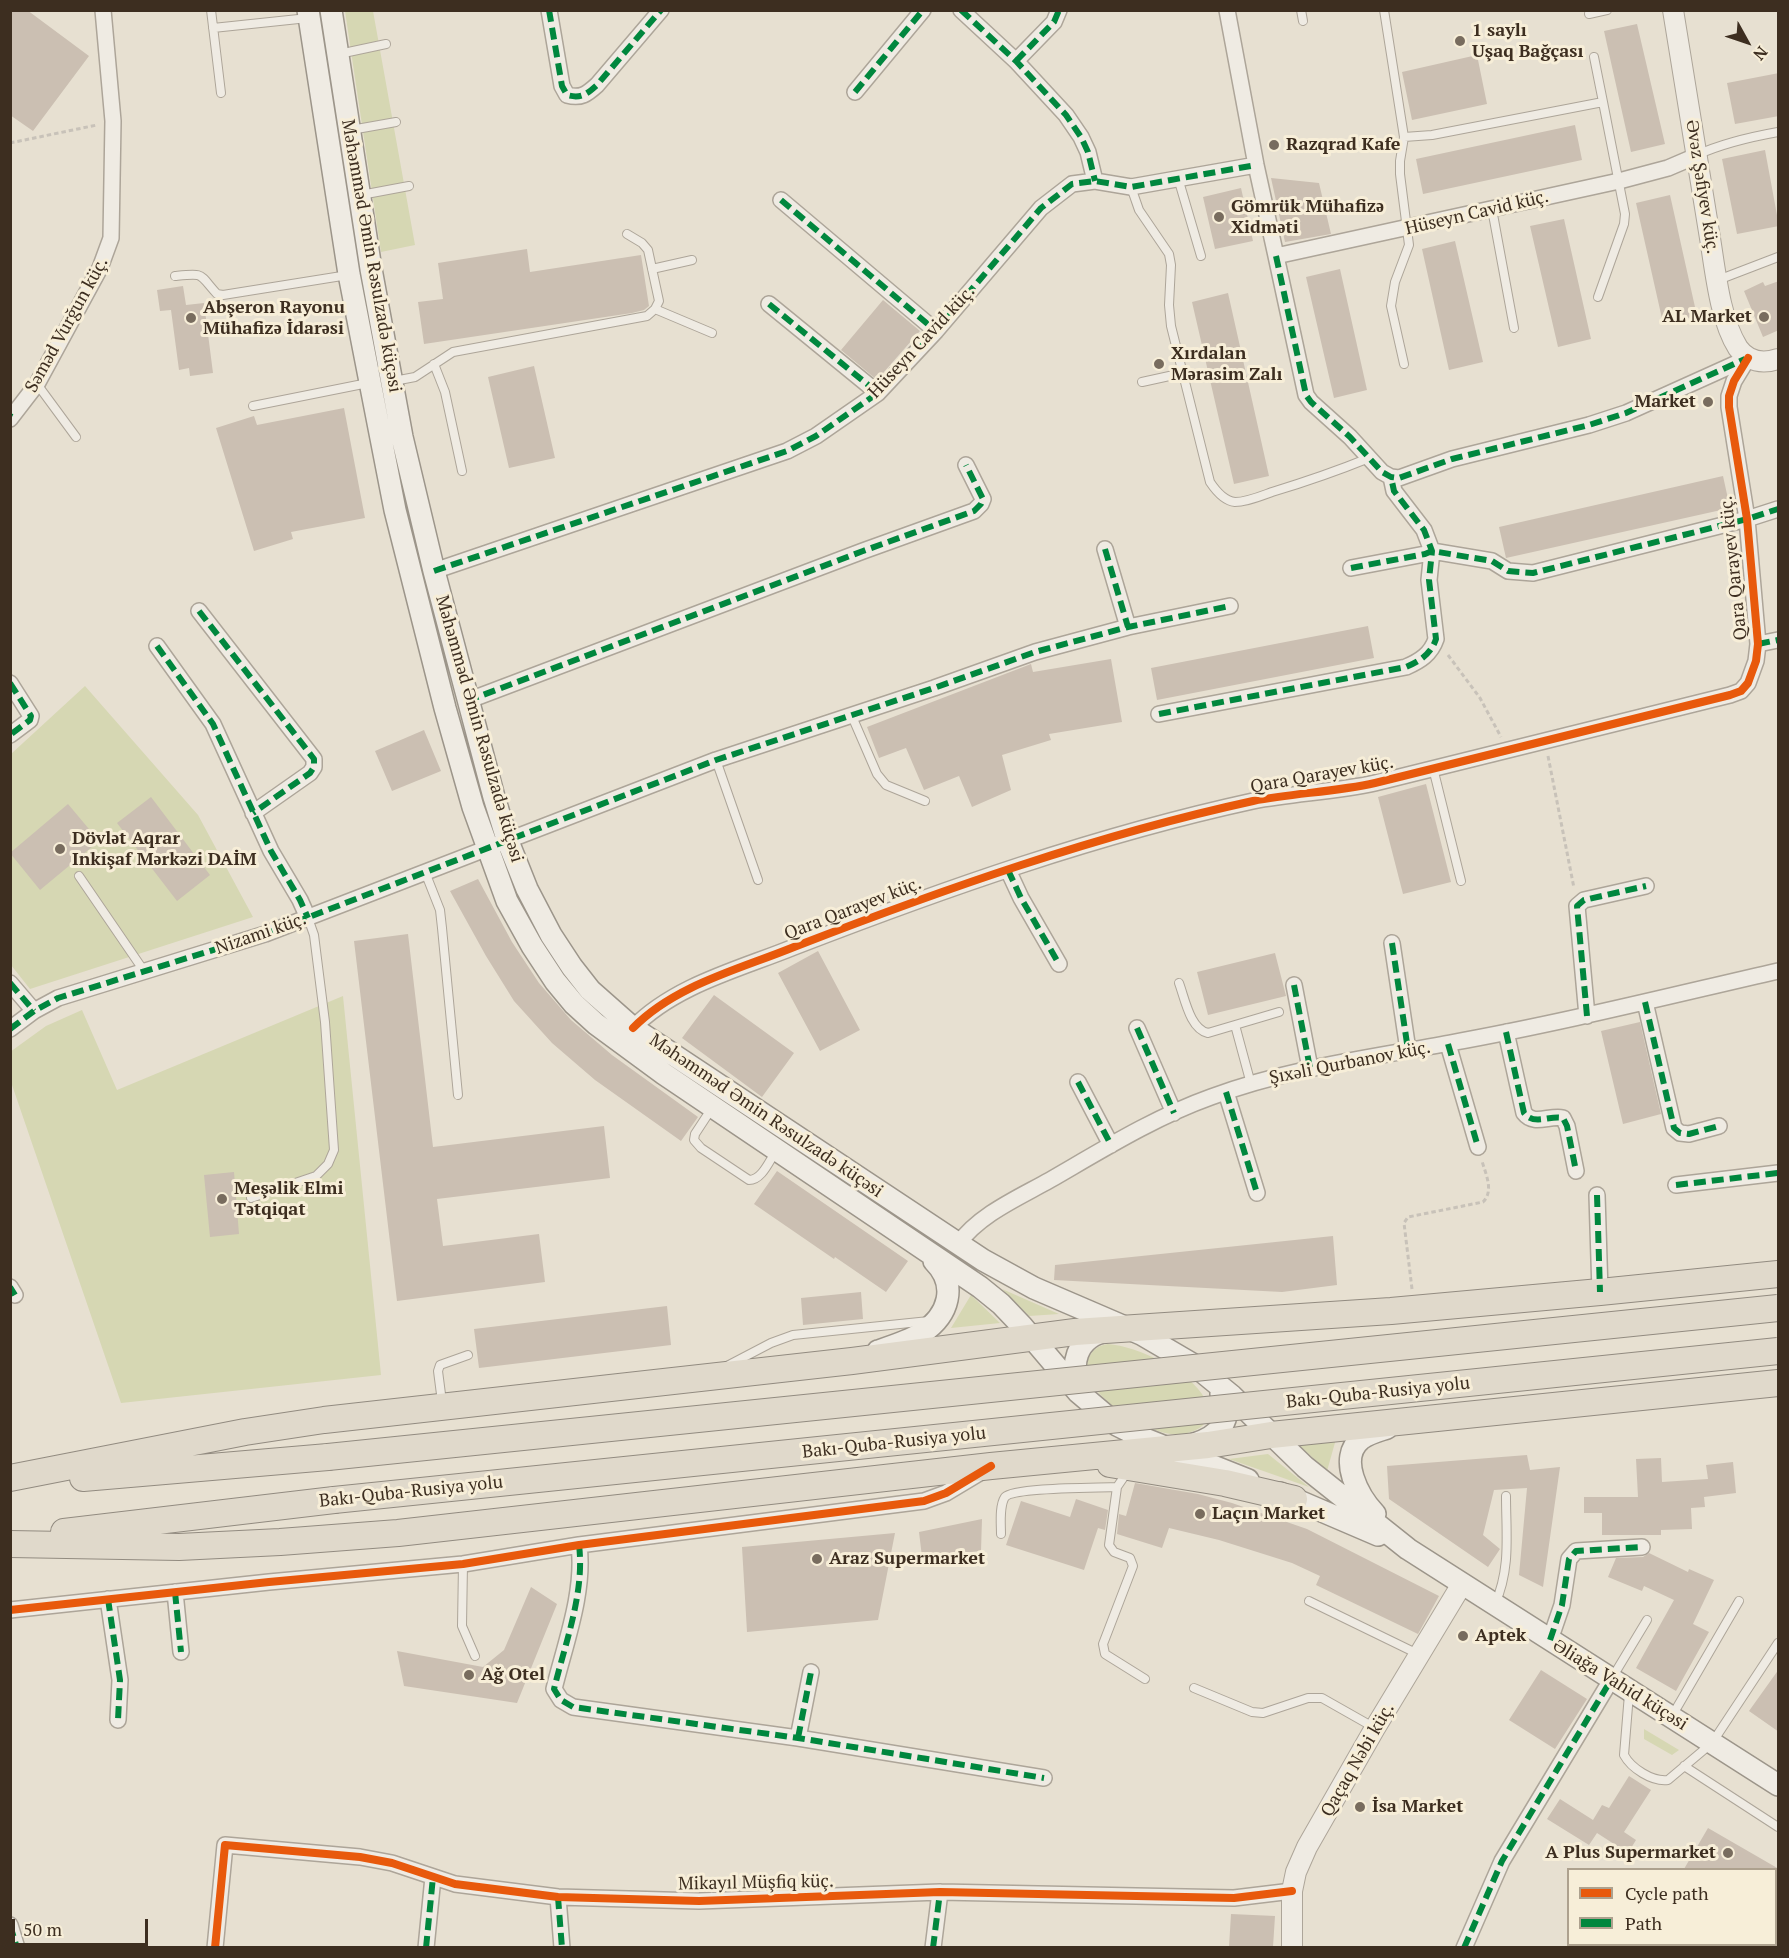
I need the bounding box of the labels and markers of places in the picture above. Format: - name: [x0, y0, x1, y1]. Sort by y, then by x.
- place label: 1 saylı Uşaq Bağçası: [1472, 20, 1583, 63]
- marker: 1 saylı Uşaq Bağçası: [1453, 34, 1467, 48]
- place label: Razqrad Kafe: [1286, 134, 1401, 156]
- marker: Razqrad Kafe: [1267, 138, 1281, 152]
- place label: Gömrük Mühafizə Xidməti: [1231, 196, 1384, 238]
- marker: Gömrük Mühafizə Xidməti: [1212, 210, 1226, 224]
- place label: Abşeron Rayonu Mühafizə İdarəsi: [203, 297, 345, 340]
- place label: AL Market: [1662, 306, 1752, 328]
- marker: AL Market: [1757, 310, 1771, 324]
- marker: Abşeron Rayonu Mühafizə İdarəsi: [184, 311, 198, 325]
- place label: Xırdalan Mərasim Zalı: [1171, 343, 1283, 386]
- marker: Xırdalan Mərasim Zalı: [1152, 357, 1166, 371]
- place label: Market: [1634, 391, 1696, 413]
- marker: Market: [1701, 395, 1715, 409]
- place label: Dövlət Aqrar Inkişaf Mərkəzi DAİM: [72, 828, 257, 870]
- marker: Dövlət Aqrar Inkişaf Mərkəzi DAİM: [53, 842, 67, 856]
- place label: Meşəlik Elmi Tətqiqat: [234, 1178, 343, 1220]
- marker: Meşəlik Elmi Tətqiqat: [215, 1192, 229, 1206]
- place label: Laçın Market: [1212, 1503, 1325, 1525]
- marker: Laçın Market: [1193, 1507, 1207, 1521]
- place label: Araz Supermarket: [829, 1548, 985, 1570]
- marker: Araz Supermarket: [810, 1552, 824, 1566]
- place label: Aptek: [1475, 1625, 1526, 1647]
- marker: Aptek: [1456, 1629, 1470, 1643]
- place label: Ağ Otel: [481, 1664, 545, 1686]
- marker: Ağ Otel: [462, 1668, 476, 1682]
- place label: İsa Market: [1372, 1796, 1463, 1818]
- marker: İsa Market: [1353, 1800, 1367, 1814]
- place label: A Plus Supermarket: [1545, 1842, 1716, 1864]
- marker: A Plus Supermarket: [1721, 1846, 1735, 1860]

